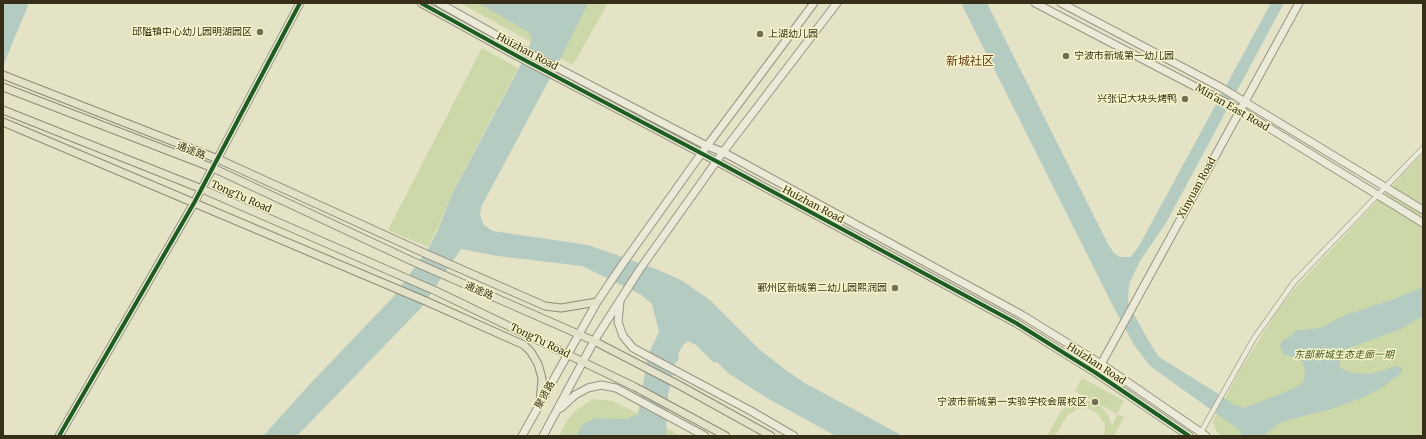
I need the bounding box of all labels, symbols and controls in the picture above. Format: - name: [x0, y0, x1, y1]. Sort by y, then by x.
- place label: 邱隘镇中心幼儿园明湖园区: [132, 26, 252, 38]
- marker: 邱隘镇中心幼儿园明湖园区: [255, 27, 265, 37]
- place label: 上湖幼儿园: [768, 28, 818, 40]
- marker: 上湖幼儿园: [755, 29, 765, 39]
- street label: Huizhan Road: [494, 31, 560, 73]
- place label: 宁波市新城第一幼儿园: [1074, 50, 1174, 62]
- marker: 宁波市新城第一幼儿园: [1061, 51, 1071, 61]
- district label: 新城社区: [946, 55, 994, 69]
- street label: Min'an East Road: [1193, 82, 1271, 134]
- place label: 兴张记大块头烤鸭: [1097, 93, 1177, 105]
- marker: 兴张记大块头烤鸭: [1180, 94, 1190, 104]
- street label: 通途路: [175, 140, 207, 162]
- street label: Xinyuan Road: [1175, 156, 1219, 220]
- street label: TongTu Road: [209, 178, 273, 216]
- street label: Huizhan Road: [780, 184, 846, 226]
- street label: 通途路: [463, 280, 495, 302]
- place label: 鄞州区新城第二幼儿园熙润园: [757, 282, 887, 294]
- marker: 鄞州区新城第二幼儿园熙润园: [890, 283, 900, 293]
- street label: TongTu Road: [508, 321, 572, 361]
- street label: Huizhan Road: [1064, 340, 1128, 388]
- park label: 东部新城生态走廊一期: [1294, 349, 1394, 361]
- street label: 聚贤路: [532, 379, 558, 411]
- place label: 宁波市新城第一实验学校会展校区: [937, 396, 1087, 408]
- marker: 宁波市新城第一实验学校会展校区: [1090, 397, 1100, 407]

